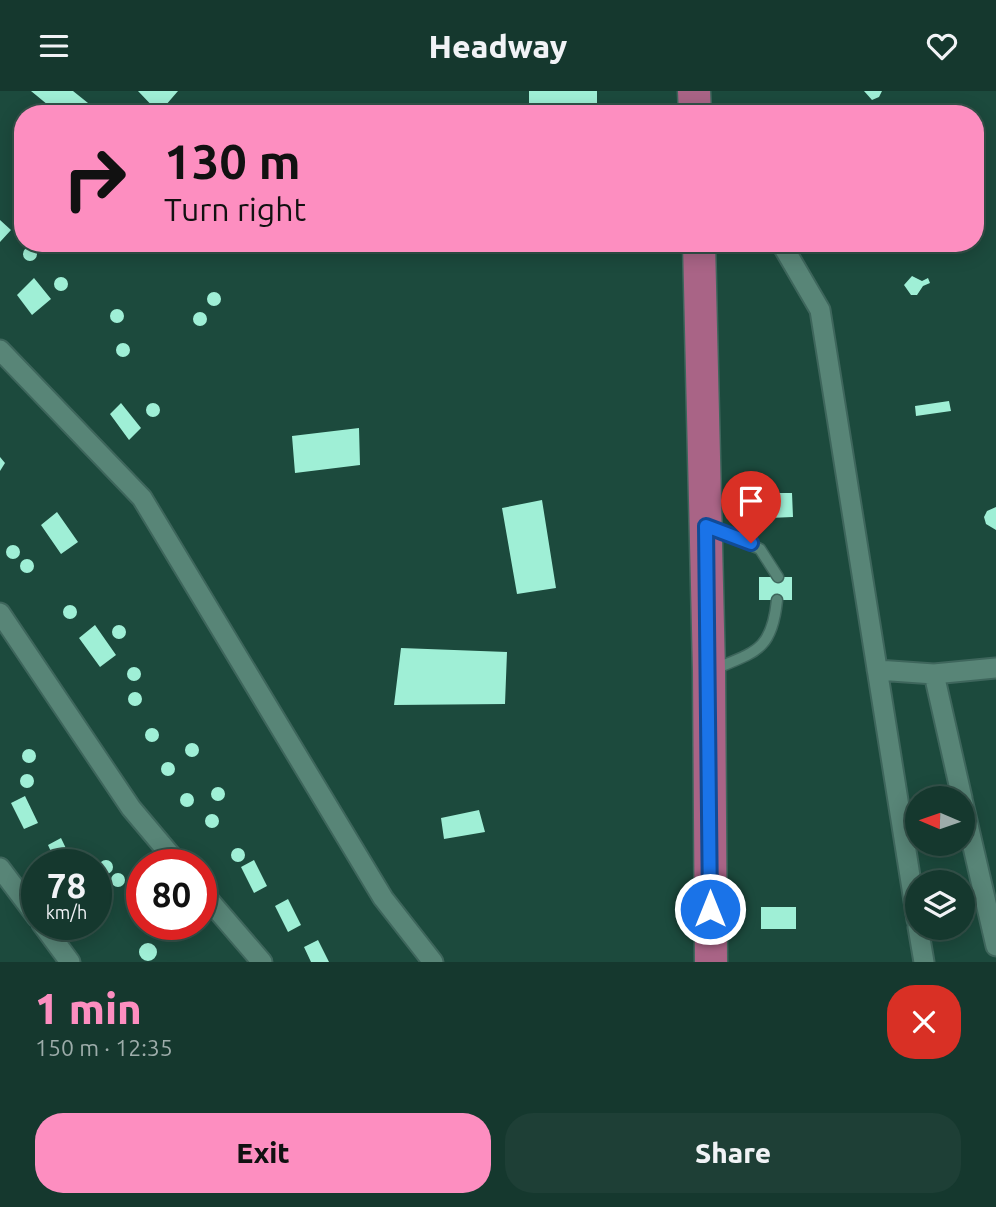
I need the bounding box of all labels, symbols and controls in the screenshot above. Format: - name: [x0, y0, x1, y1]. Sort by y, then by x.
- icon: menu: [35, 27, 73, 65]
- icon: heart: [923, 27, 961, 65]
- text: Headway: [429, 28, 567, 64]
- icon: right: [49, 133, 140, 224]
- text: 130 m: [164, 133, 301, 188]
- text: Turn right: [164, 191, 306, 227]
- pin: [721, 471, 781, 543]
- icon: arrive: [732, 482, 770, 520]
- north arrow: [905, 786, 975, 856]
- map controls: [905, 786, 975, 940]
- speed limit sign: 80: [126, 849, 217, 940]
- text: 78: [47, 865, 86, 905]
- button: layers: [905, 870, 975, 940]
- position arrow: [673, 872, 747, 946]
- text: km/h: [46, 902, 87, 922]
- text: 1 min: [35, 985, 142, 1032]
- button: close: [887, 985, 961, 1059]
- text: 150 m · 12:35: [35, 1035, 173, 1060]
- button: Exit: [35, 1113, 491, 1193]
- button: Share: [505, 1113, 961, 1193]

